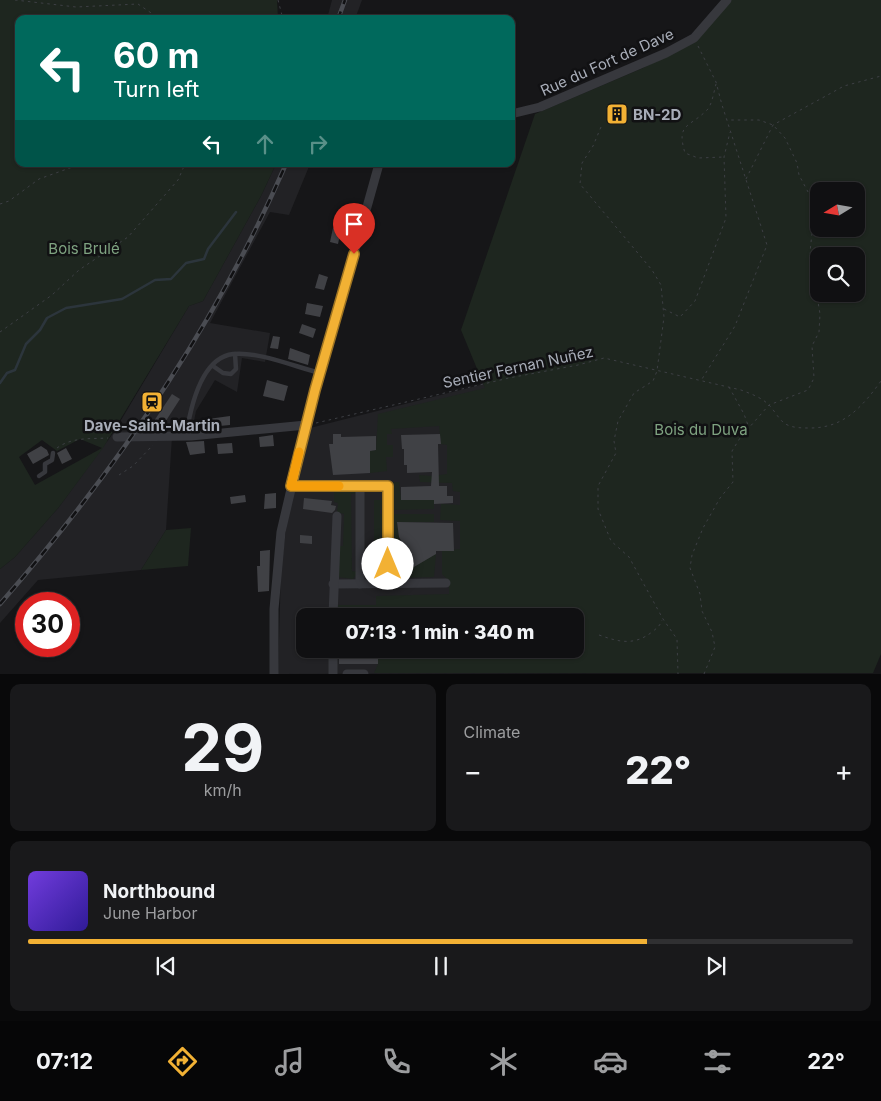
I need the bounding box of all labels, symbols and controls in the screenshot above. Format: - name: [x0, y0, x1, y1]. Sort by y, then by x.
- street label: Rue du Fort de Dave: [537, 24, 677, 100]
- text: 60 m: [113, 34, 200, 76]
- icon: left: [30, 35, 95, 100]
- text: Turn left: [113, 76, 199, 102]
- building icon: BN-2D: [605, 102, 629, 126]
- place label: BN-2D: [633, 105, 682, 124]
- icon: left: [198, 130, 226, 158]
- icon: ahead: [251, 130, 279, 158]
- icon: right: [304, 130, 332, 158]
- north arrow: [810, 182, 865, 238]
- map controls: [810, 182, 865, 302]
- pin: [333, 203, 375, 254]
- icon: arrive: [340, 210, 368, 238]
- park label: Bois Brulé: [48, 239, 120, 258]
- button: search: [810, 247, 865, 302]
- street label: Sentier Fernan Nuñez: [441, 342, 595, 392]
- station icon: Dave-Saint-Martin: [140, 390, 164, 414]
- place label: Dave-Saint-Martin: [84, 416, 220, 435]
- park label: Bois du Duva: [654, 420, 748, 439]
- position arrow: [361, 537, 413, 589]
- speed limit sign: 30: [15, 592, 80, 657]
- text: 07:13 · 1 min · 340 m: [346, 621, 534, 644]
- text: 29: [181, 708, 264, 787]
- text: Climate: [464, 722, 520, 742]
- text: 22°: [625, 747, 691, 793]
- text: −: [464, 754, 482, 788]
- text: +: [834, 754, 853, 788]
- text: km/h: [204, 780, 242, 800]
- text: Northbound: [103, 880, 215, 903]
- text: June Harbor: [103, 903, 197, 923]
- icon: previous: [152, 952, 180, 980]
- icon: pause: [427, 952, 455, 980]
- icon: next: [702, 952, 730, 980]
- icon: directions: [165, 1044, 200, 1079]
- icon: music: [272, 1044, 307, 1079]
- icon: phone: [379, 1044, 414, 1079]
- icon: climate: [486, 1044, 521, 1079]
- icon: car: [593, 1044, 628, 1079]
- icon: filters: [700, 1044, 735, 1079]
- text: 07:12: [36, 1048, 93, 1074]
- text: 22°: [807, 1048, 845, 1074]

